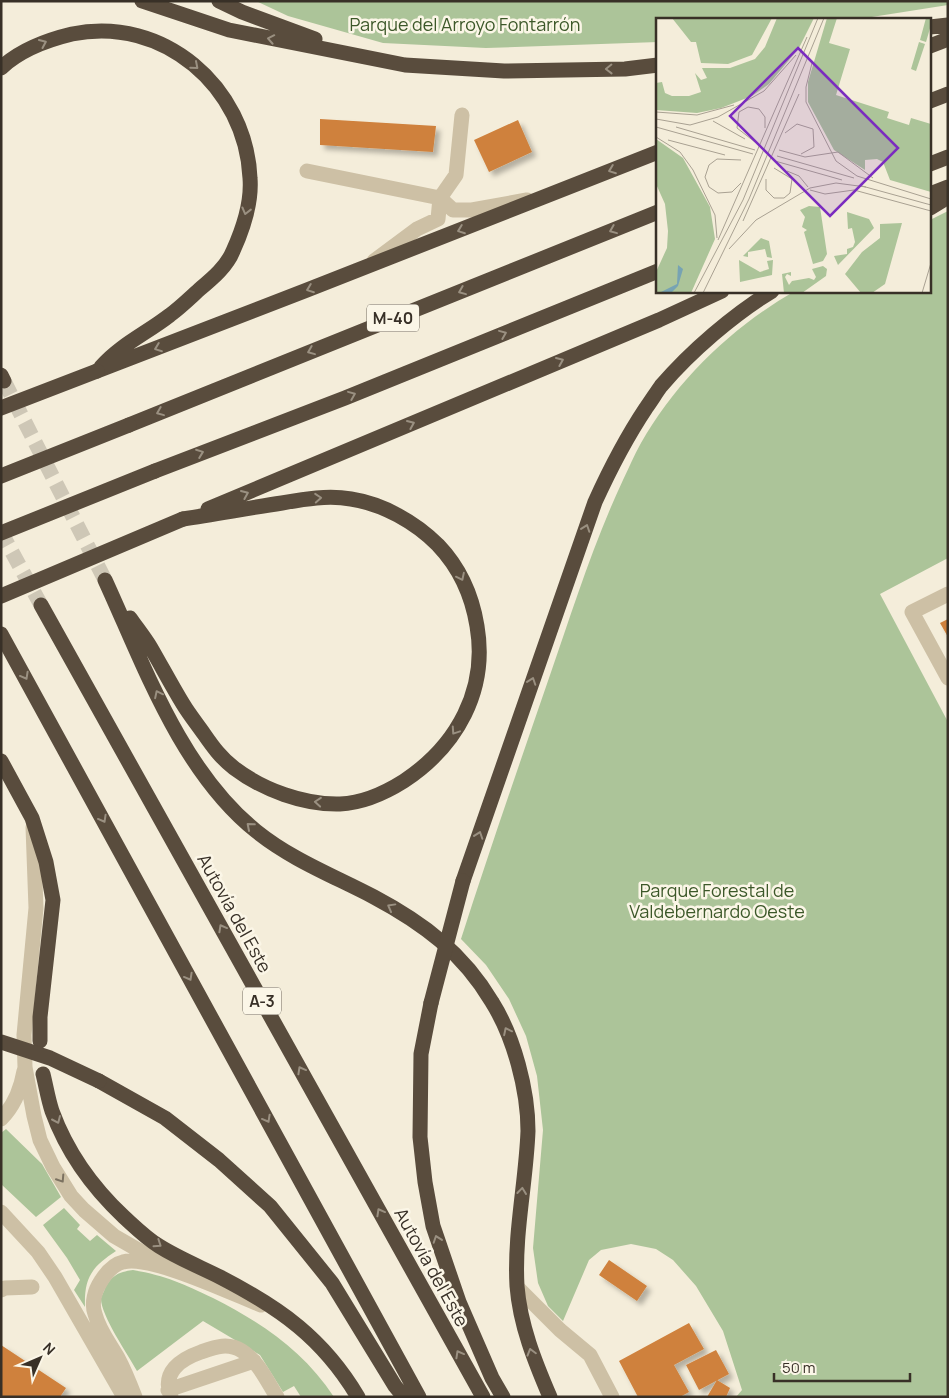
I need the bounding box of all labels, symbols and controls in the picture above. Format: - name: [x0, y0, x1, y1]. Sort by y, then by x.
- park label: Parque del Arroyo Fontarrón: [350, 12, 580, 36]
- inset map: [656, 18, 932, 292]
- one-way arrow: [267, 34, 276, 44]
- one-way arrow: [38, 39, 47, 49]
- one-way arrow: [189, 60, 198, 69]
- one-way arrow: [605, 64, 613, 74]
- one-way arrow: [609, 165, 617, 175]
- one-way arrow: [241, 207, 252, 216]
- one-way arrow: [457, 224, 466, 234]
- one-way arrow: [609, 224, 617, 234]
- one-way arrow: [306, 283, 315, 294]
- one-way arrow: [458, 284, 467, 295]
- road number: M-40: [367, 304, 419, 332]
- one-way arrow: [498, 330, 507, 340]
- one-way arrow: [154, 341, 163, 352]
- one-way arrow: [307, 345, 316, 356]
- one-way arrow: [556, 357, 564, 367]
- one-way arrow: [347, 391, 356, 401]
- one-way arrow: [156, 406, 165, 416]
- one-way arrow: [406, 420, 414, 430]
- one-way arrow: [196, 449, 204, 459]
- one-way arrow: [240, 489, 248, 499]
- one-way arrow: [314, 493, 322, 504]
- one-way arrow: [580, 524, 590, 532]
- one-way arrow: [454, 572, 465, 581]
- one-way arrow: [18, 671, 28, 680]
- one-way arrow: [527, 677, 537, 686]
- one-way arrow: [154, 690, 164, 699]
- one-way arrow: [452, 725, 461, 735]
- one-way arrow: [314, 796, 322, 807]
- one-way arrow: [97, 814, 107, 823]
- one-way arrow: [247, 823, 256, 832]
- one-way arrow: [473, 831, 483, 839]
- street label: Autovía del Este: [192, 849, 278, 977]
- park label: Parque Forestal de Valdebernardo Oeste: [629, 878, 805, 923]
- one-way arrow: [387, 903, 396, 913]
- one-way arrow: [218, 925, 228, 934]
- one-way arrow: [183, 971, 193, 980]
- road number: A-3: [243, 988, 281, 1014]
- one-way arrow: [503, 1028, 513, 1037]
- one-way arrow: [297, 1067, 307, 1076]
- one-way arrow: [261, 1114, 271, 1123]
- one-way arrow: [50, 1115, 61, 1124]
- one-way arrow: [54, 1174, 64, 1183]
- one-way arrow: [516, 1187, 527, 1195]
- street label: Autovía del Este: [389, 1203, 475, 1331]
- one-way arrow: [377, 1209, 387, 1218]
- one-way arrow: [433, 1235, 443, 1244]
- one-way arrow: [152, 1238, 162, 1247]
- north arrow: [15, 1333, 65, 1383]
- text: N: [39, 1338, 60, 1359]
- one-way arrow: [527, 1348, 537, 1356]
- scale bar: [774, 1350, 910, 1382]
- one-way arrow: [456, 1351, 466, 1360]
- text: 50 m: [782, 1357, 816, 1378]

